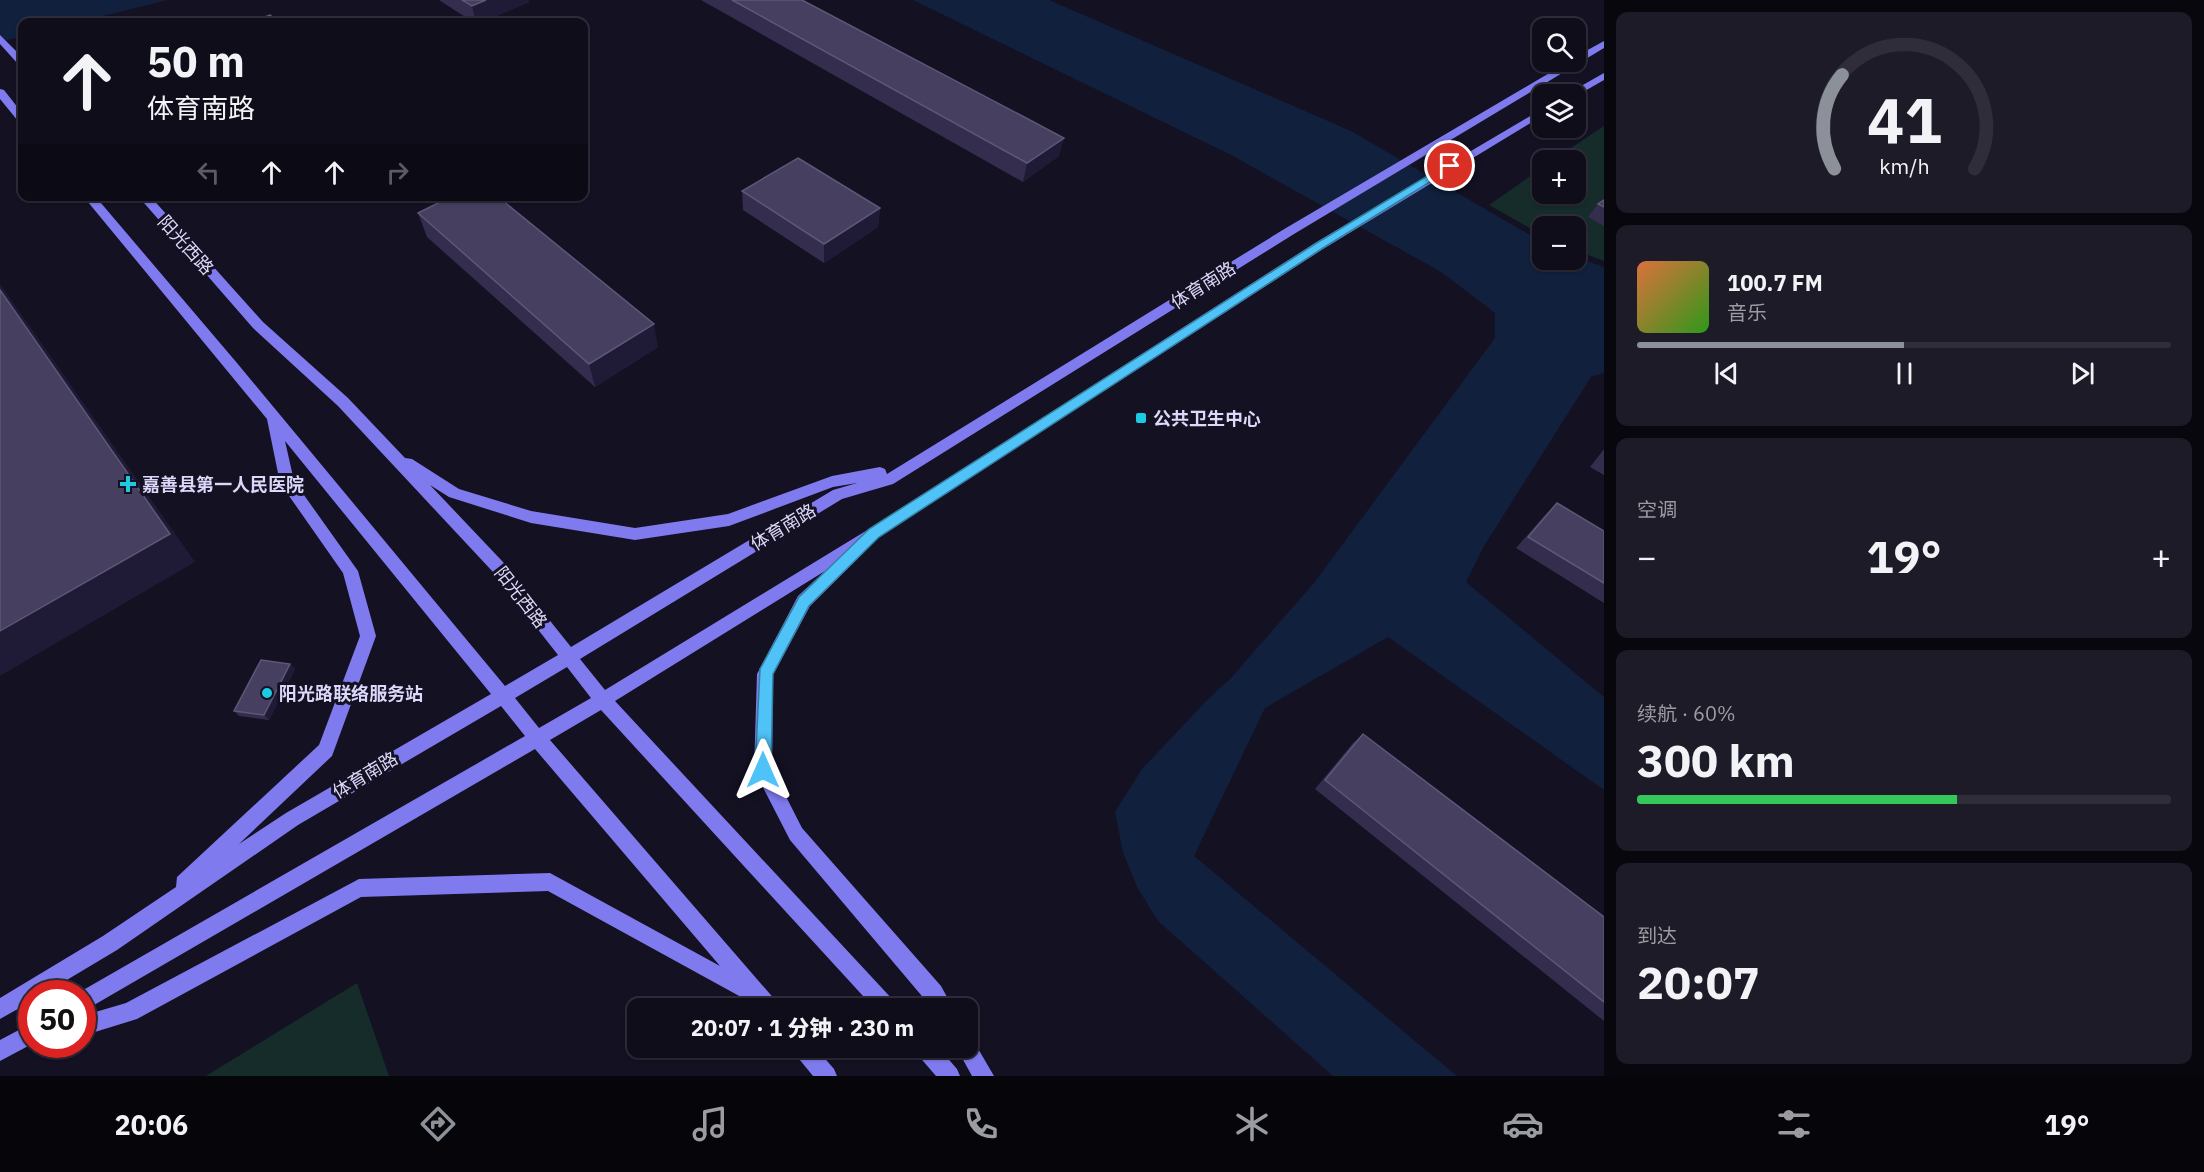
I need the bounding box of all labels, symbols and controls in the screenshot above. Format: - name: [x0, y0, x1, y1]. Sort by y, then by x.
- map controls: [1532, 18, 1586, 270]
- button: search: [1532, 18, 1586, 72]
- text: 50 m: [147, 34, 245, 89]
- icon: ahead: [48, 42, 126, 120]
- text: 41: [1867, 80, 1941, 161]
- button: layers: [1532, 84, 1586, 138]
- text: 体育南路: [147, 90, 255, 125]
- pin: [1424, 140, 1475, 191]
- icon: arrive: [1433, 149, 1466, 182]
- button: +: [1532, 150, 1586, 204]
- text: km/h: [1879, 153, 1929, 181]
- icon: left: [192, 156, 225, 189]
- icon: ahead: [255, 156, 288, 189]
- icon: ahead: [318, 156, 351, 189]
- icon: right: [381, 156, 414, 189]
- street label: 阳光西路: [153, 211, 219, 279]
- button: −: [1532, 216, 1586, 270]
- street label: 体育南路: [1166, 256, 1240, 314]
- text: 100.7 FM: [1727, 268, 1823, 297]
- text: 音乐: [1727, 299, 1767, 326]
- icon: previous: [1710, 357, 1743, 390]
- icon: pause: [1888, 357, 1921, 390]
- icon: next: [2066, 357, 2099, 390]
- place label: 公共卫生中心: [1153, 407, 1261, 430]
- marker: 公共卫生中心: [1134, 411, 1148, 425]
- place label: 嘉善县第一人民医院: [142, 473, 304, 496]
- marker: 嘉善县第一人民医院: [119, 475, 137, 493]
- text: 空调: [1637, 496, 1677, 523]
- street label: 体育南路: [746, 499, 820, 555]
- text: 19°: [1866, 527, 1942, 585]
- text: −: [1637, 535, 1657, 578]
- text: +: [2151, 535, 2171, 578]
- street label: 阳光西路: [490, 562, 552, 632]
- place label: 阳光路联络服务站: [279, 682, 423, 705]
- marker: 阳光路联络服务站: [260, 686, 274, 700]
- text: 续航 · 60%: [1637, 700, 1736, 727]
- text: 300 km: [1637, 731, 1795, 789]
- position arrow: [731, 738, 795, 802]
- street label: 体育南路: [328, 747, 402, 803]
- text: 到达: [1637, 922, 1677, 949]
- text: 20:07: [1637, 953, 1760, 1011]
- speed limit sign: 50: [18, 980, 96, 1058]
- text: 20:07 · 1 分钟 · 230 m: [691, 1013, 914, 1042]
- icon: directions: [417, 1103, 459, 1145]
- icon: music: [689, 1103, 731, 1145]
- icon: phone: [960, 1103, 1002, 1145]
- icon: climate: [1231, 1103, 1273, 1145]
- icon: car: [1502, 1103, 1544, 1145]
- icon: filters: [1773, 1103, 1815, 1145]
- text: 20:06: [115, 1107, 188, 1142]
- text: 19°: [2044, 1107, 2089, 1142]

